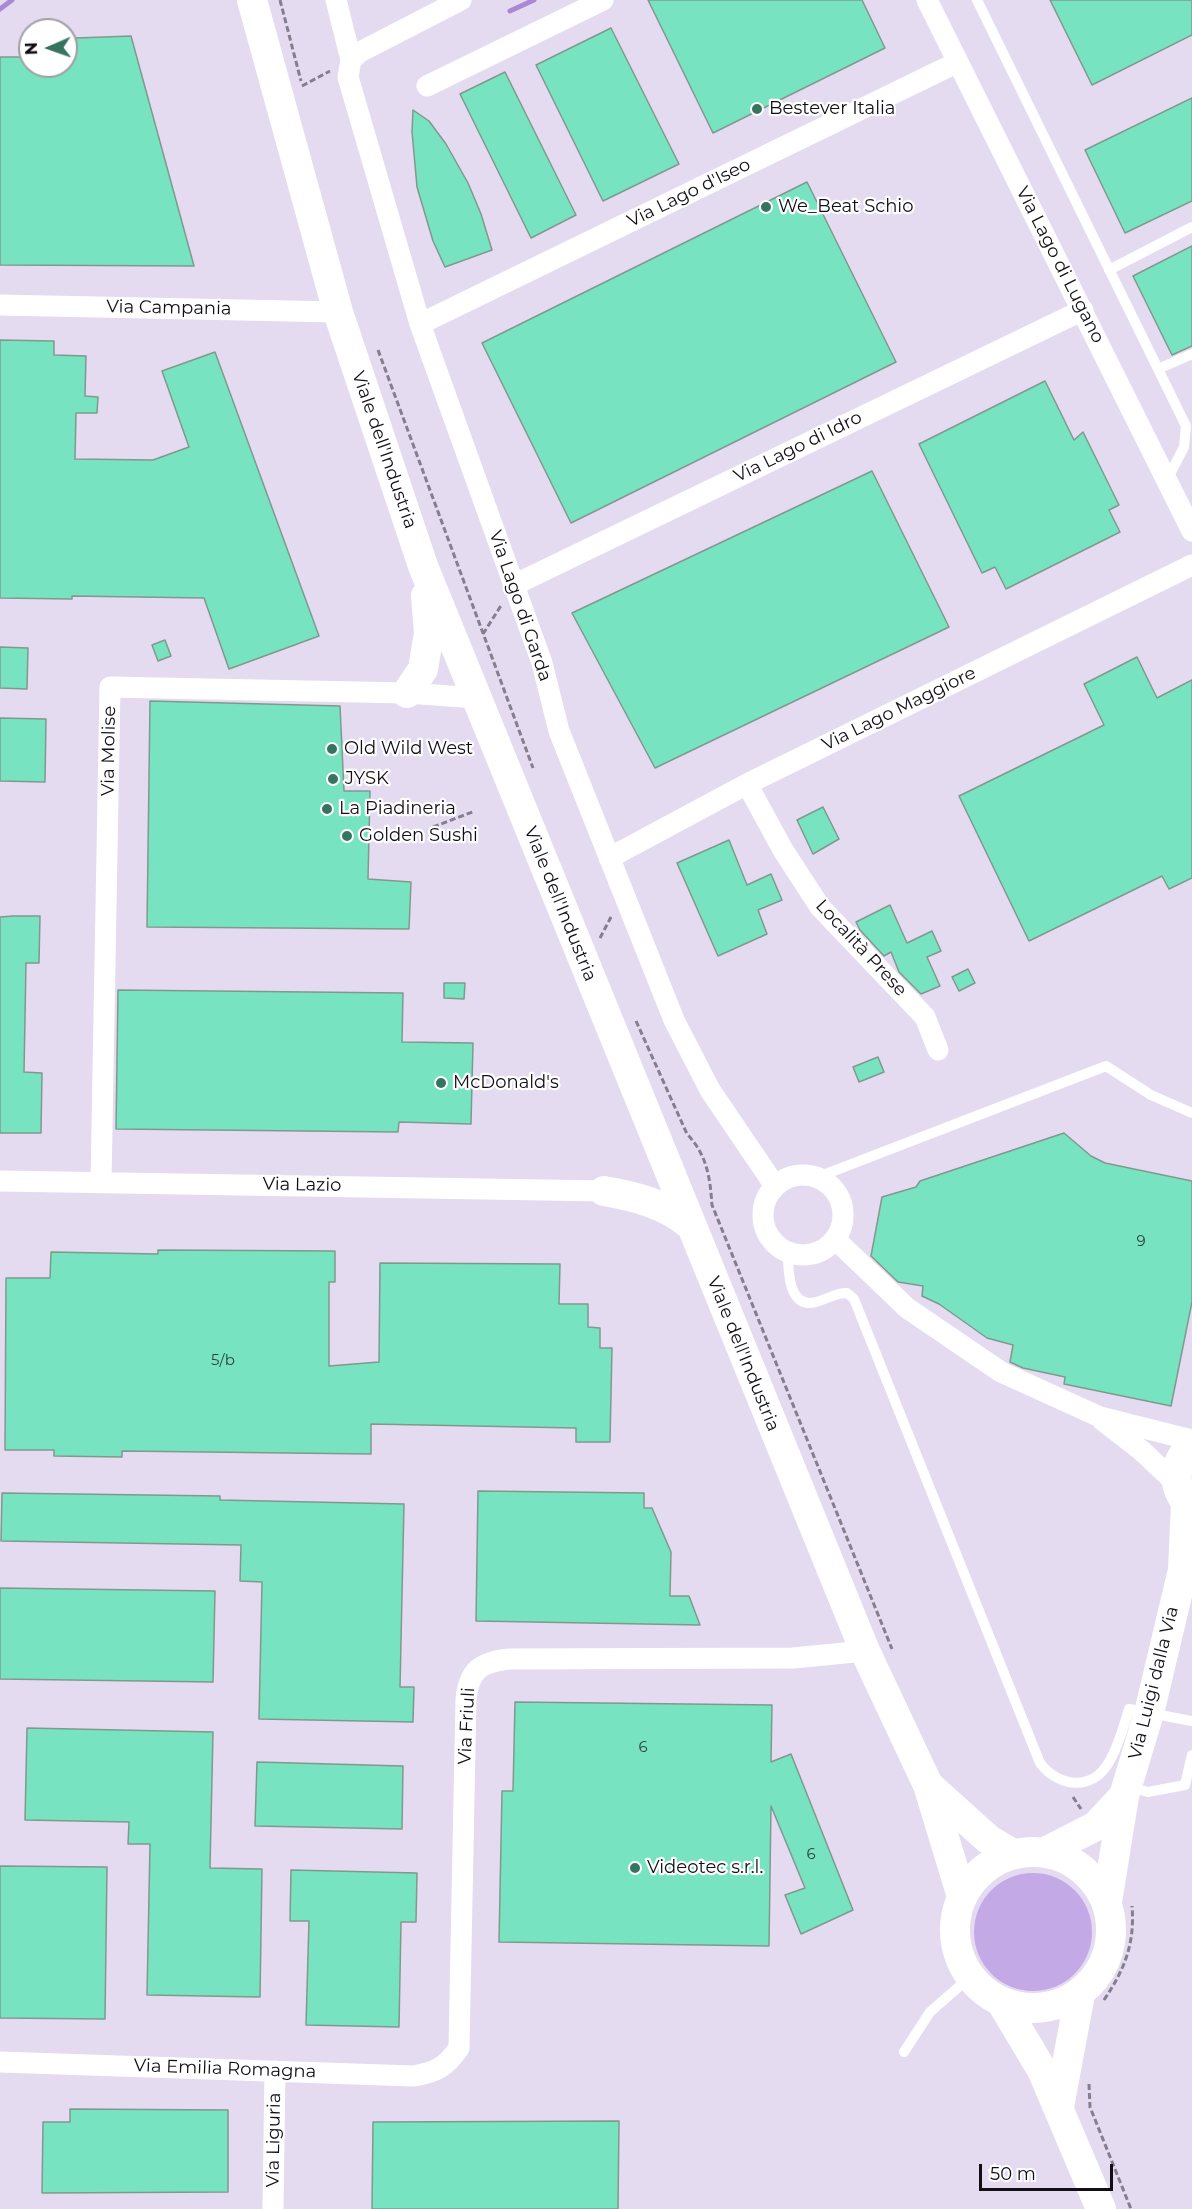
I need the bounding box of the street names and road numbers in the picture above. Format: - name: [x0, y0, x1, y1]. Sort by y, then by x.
- street label: Via Lago d'Iseo: [624, 154, 754, 232]
- street label: Via Lago di Lugano: [1011, 183, 1109, 347]
- street label: Via Campania: [106, 296, 232, 320]
- street label: Viale dell'Industria: [347, 368, 421, 532]
- street label: Via Lago di Idro: [731, 407, 865, 487]
- street label: Via Lago di Garda: [484, 528, 556, 684]
- street label: Via Lago Maggiore: [819, 662, 979, 756]
- street label: Via Molise: [97, 706, 121, 796]
- street label: Viale dell'Industria: [519, 823, 601, 985]
- street label: Località Prese: [811, 895, 911, 1001]
- street label: Via Lazio: [262, 1174, 342, 1196]
- street label: Viale dell'Industria: [702, 1273, 784, 1435]
- street label: Via Luigi dalla Via: [1124, 1604, 1184, 1762]
- street label: Via Friuli: [454, 1687, 480, 1765]
- street label: Via Emilia Romagna: [133, 2055, 317, 2083]
- street label: Via Liguria: [262, 2092, 286, 2188]

